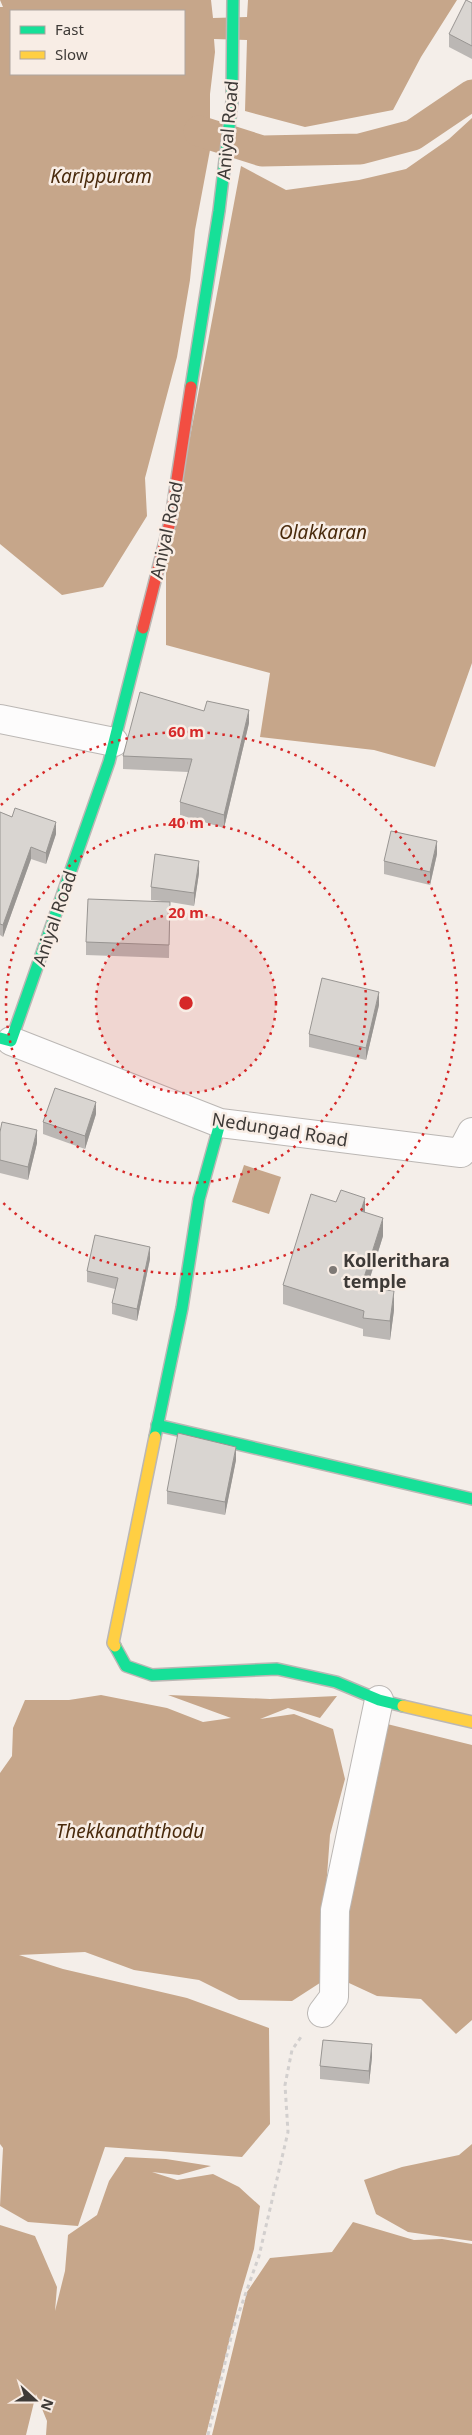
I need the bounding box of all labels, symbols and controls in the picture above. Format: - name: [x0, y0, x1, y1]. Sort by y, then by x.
- legend: [10, 10, 185, 75]
- text: Fast: [55, 19, 84, 39]
- text: Slow: [55, 44, 88, 64]
- street label: Aniyal Road: [211, 80, 243, 180]
- water label: Karippuram: [50, 163, 152, 189]
- street label: Aniyal Road: [144, 479, 188, 581]
- water label: Olakkaran: [279, 519, 367, 545]
- text: 60 m: [168, 721, 204, 741]
- text: 40 m: [168, 812, 204, 832]
- street label: Aniyal Road: [27, 867, 81, 969]
- text: 20 m: [168, 902, 204, 922]
- centre of rings: [177, 994, 195, 1012]
- street label: Nedungad Road: [210, 1106, 350, 1152]
- place label: Kollerithara temple: [343, 1248, 450, 1293]
- marker: Kollerithara temple: [327, 1264, 339, 1276]
- water label: Thekkanaththodu: [56, 1818, 204, 1844]
- north arrow: [10, 2375, 60, 2425]
- text: N: [37, 2396, 59, 2414]

